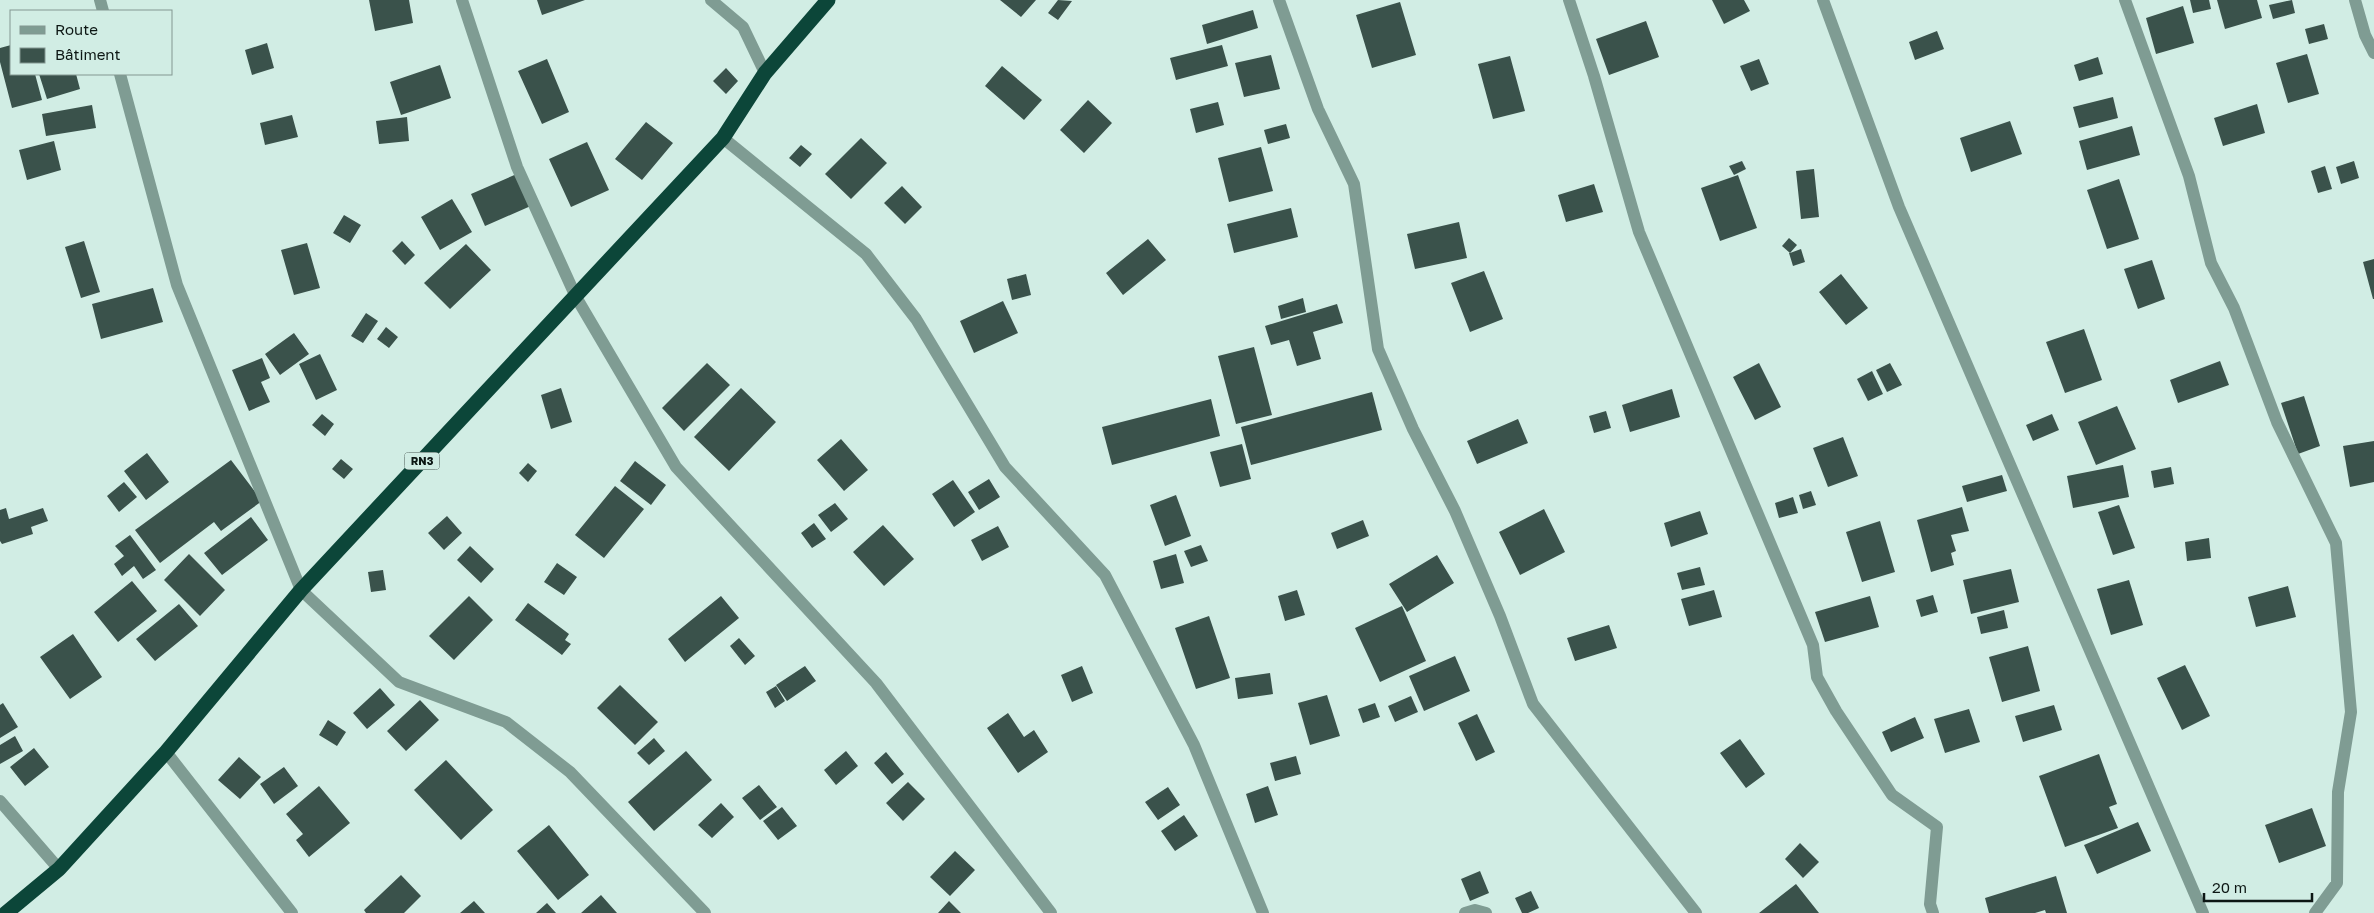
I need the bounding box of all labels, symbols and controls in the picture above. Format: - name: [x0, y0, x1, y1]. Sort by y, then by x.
- legend: [10, 10, 172, 75]
- text: Route: [55, 20, 98, 38]
- text: Bâtiment: [55, 45, 120, 63]
- road number: RN3: [404, 452, 440, 470]
- scale bar: [2204, 870, 2312, 902]
- text: 20 m: [2212, 878, 2247, 896]

